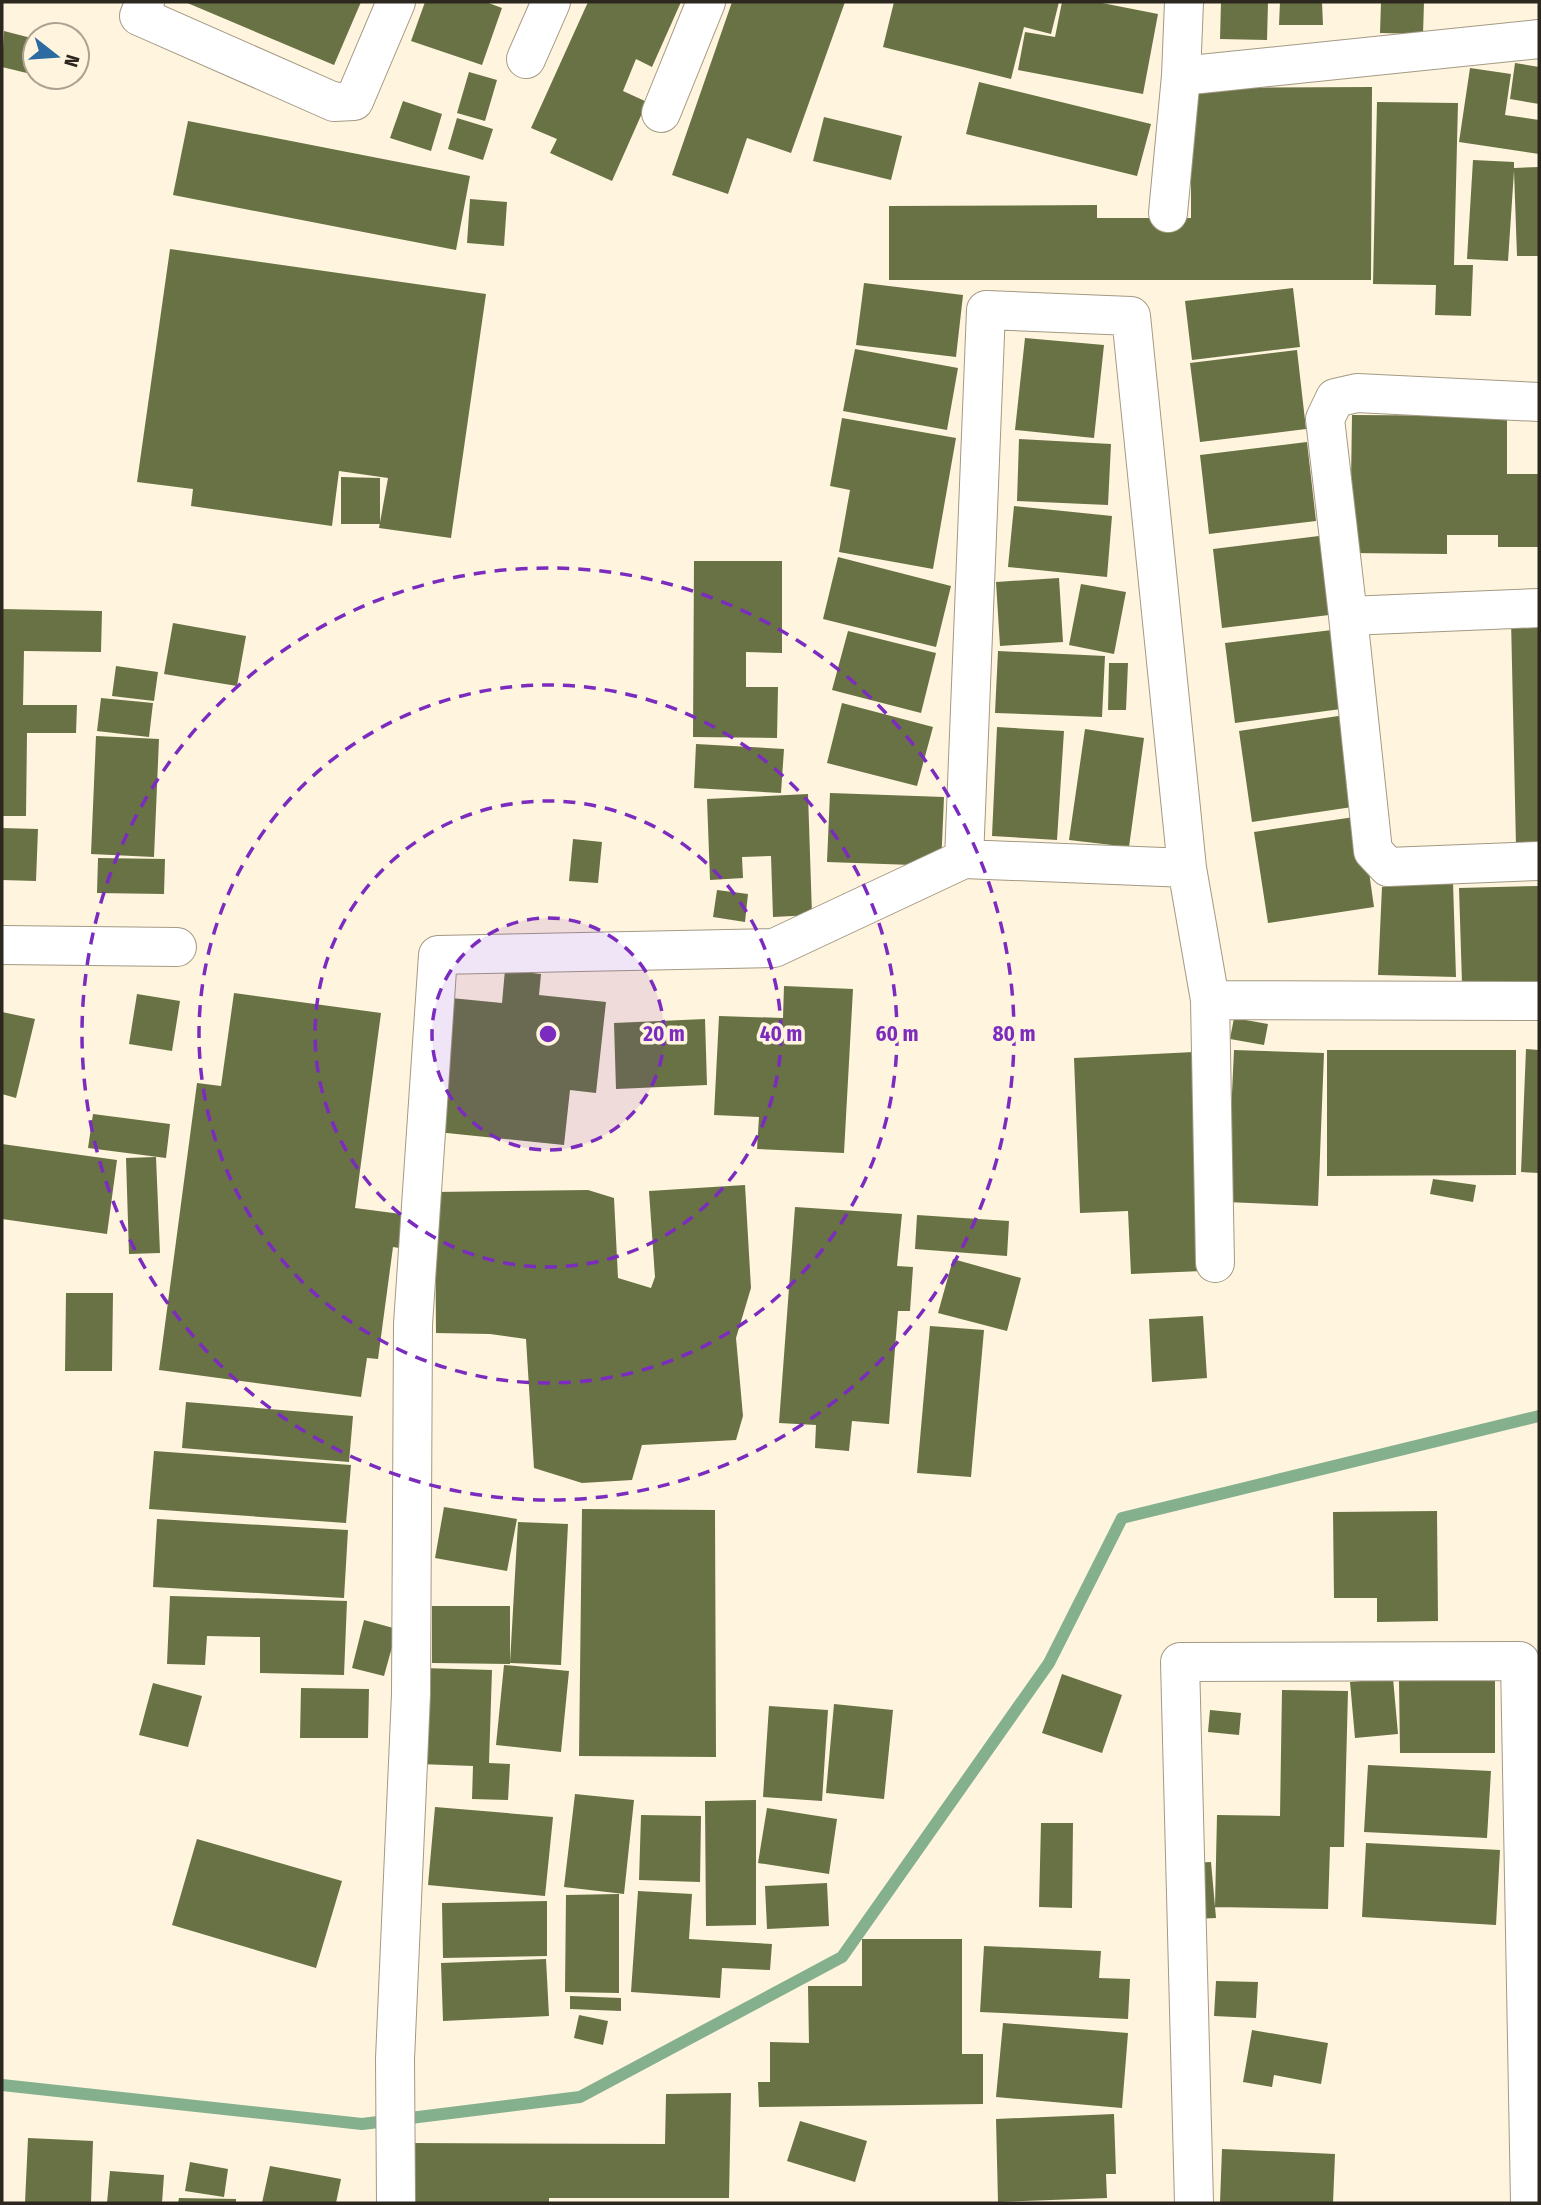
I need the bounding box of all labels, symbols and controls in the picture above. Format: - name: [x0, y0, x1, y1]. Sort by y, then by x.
- north arrow: [21, 21, 91, 91]
- text: N: [59, 52, 84, 70]
- text: 20 m: [642, 1021, 685, 1047]
- text: 40 m: [760, 1021, 802, 1047]
- text: 60 m: [876, 1021, 918, 1047]
- text: 80 m: [993, 1021, 1035, 1047]
- centre of rings: [536, 1022, 560, 1046]

